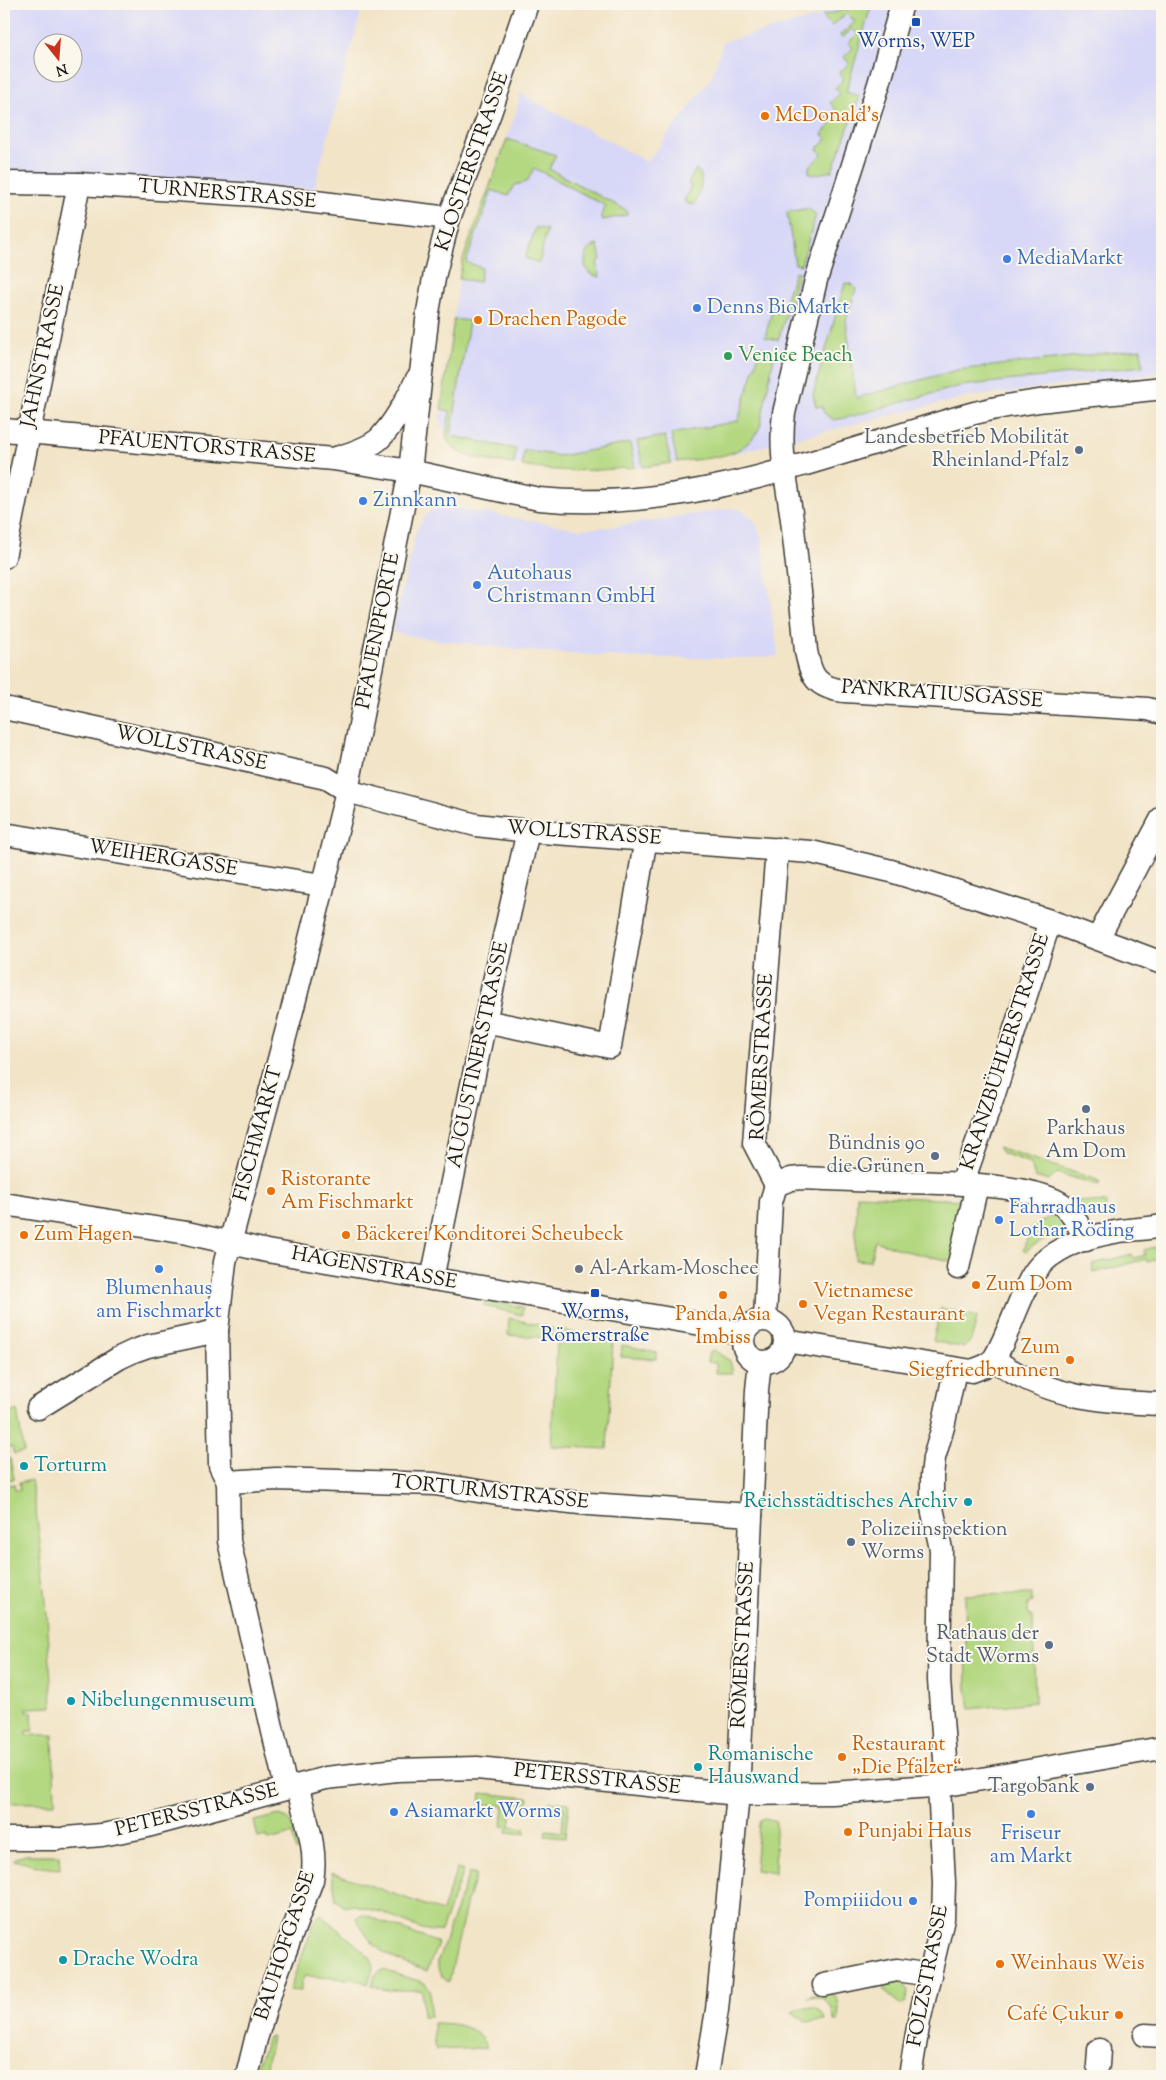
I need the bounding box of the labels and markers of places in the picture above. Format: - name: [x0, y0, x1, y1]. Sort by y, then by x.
- marker: Worms, WEP: [910, 16, 922, 28]
- place label: Worms, WEP: [857, 28, 975, 57]
- place label: McDonald's: [775, 102, 879, 131]
- marker: McDonald's: [759, 110, 771, 122]
- place label: MediaMarkt: [1017, 245, 1123, 274]
- marker: MediaMarkt: [1001, 253, 1013, 265]
- place label: Denns BioMarkt: [707, 294, 849, 323]
- marker: Denns BioMarkt: [691, 302, 703, 314]
- place label: Drachen Pagode: [488, 306, 627, 335]
- marker: Drachen Pagode: [472, 314, 484, 326]
- place label: Venice Beach: [738, 342, 853, 371]
- marker: Venice Beach: [722, 350, 734, 362]
- place label: Landesbetrieb Mobilität Rheinland-Pfalz: [864, 424, 1069, 476]
- marker: Landesbetrieb Mobilität Rheinland-Pfalz: [1073, 444, 1085, 456]
- place label: Zinnkann: [373, 487, 458, 516]
- marker: Zinnkann: [357, 495, 369, 507]
- place label: Autohaus Christmann GmbH: [487, 560, 656, 612]
- marker: Autohaus Christmann GmbH: [471, 579, 483, 591]
- marker: Parkhaus Am Dom: [1080, 1103, 1092, 1115]
- place label: Parkhaus Am Dom: [1046, 1115, 1127, 1167]
- place label: Bündnis 90 die Grünen: [826, 1130, 925, 1182]
- marker: Bündnis 90 die Grünen: [929, 1150, 941, 1162]
- place label: Ristorante Am Fischmarkt: [281, 1166, 414, 1218]
- marker: Ristorante Am Fischmarkt: [265, 1185, 277, 1197]
- place label: Fahrradhaus Lothar Röding: [1009, 1194, 1134, 1246]
- marker: Fahrradhaus Lothar Röding: [993, 1214, 1005, 1226]
- place label: Zum Hagen: [34, 1221, 133, 1250]
- place label: Bäckerei Konditorei Scheubeck: [356, 1221, 624, 1250]
- marker: Zum Hagen: [18, 1229, 30, 1241]
- marker: Bäckerei Konditorei Scheubeck: [340, 1229, 352, 1241]
- place label: Al-Arkam-Moschee: [589, 1255, 759, 1284]
- marker: Blumenhaus am Fischmarkt: [153, 1263, 165, 1275]
- marker: Al-Arkam-Moschee: [573, 1263, 585, 1275]
- place label: Zum Dom: [986, 1271, 1073, 1300]
- place label: Blumenhaus am Fischmarkt: [96, 1275, 222, 1327]
- place label: Vietnamese Vegan Restaurant: [813, 1278, 965, 1330]
- marker: Zum Dom: [970, 1279, 982, 1291]
- marker: Worms, Römerstraße: [589, 1287, 601, 1299]
- marker: Panda Asia Imbiss: [717, 1289, 729, 1301]
- marker: Vietnamese Vegan Restaurant: [797, 1298, 809, 1310]
- place label: Worms, Römerstraße: [540, 1299, 650, 1351]
- place label: Panda Asia Imbiss: [675, 1301, 771, 1353]
- place label: Zum Siegfriedbrunnen: [908, 1334, 1060, 1386]
- marker: Zum Siegfriedbrunnen: [1064, 1354, 1076, 1366]
- place label: Torturm: [34, 1452, 108, 1481]
- marker: Torturm: [18, 1460, 30, 1472]
- place label: Reichsstädtisches Archiv: [744, 1488, 959, 1517]
- marker: Reichsstädtisches Archiv: [962, 1496, 974, 1508]
- place label: Polizeiinspektion Worms: [861, 1516, 1008, 1568]
- marker: Polizeiinspektion Worms: [845, 1536, 857, 1548]
- place label: Rathaus der Stadt Worms: [926, 1620, 1039, 1672]
- marker: Rathaus der Stadt Worms: [1043, 1639, 1055, 1651]
- place label: Nibelungenmuseum: [81, 1687, 255, 1716]
- marker: Nibelungenmuseum: [65, 1695, 77, 1707]
- place label: Restaurant „Die Pfälzer“: [852, 1731, 962, 1783]
- place label: Romanische Hauswand: [708, 1741, 814, 1793]
- marker: Restaurant „Die Pfälzer“: [836, 1751, 848, 1763]
- marker: Romanische Hauswand: [692, 1761, 704, 1773]
- place label: Targobank: [988, 1773, 1080, 1802]
- marker: Targobank: [1084, 1781, 1096, 1793]
- place label: Asiamarkt Worms: [404, 1798, 561, 1827]
- marker: Asiamarkt Worms: [388, 1806, 400, 1818]
- marker: Friseur am Markt: [1025, 1808, 1037, 1820]
- place label: Punjabi Haus: [858, 1818, 972, 1847]
- place label: Friseur am Markt: [990, 1820, 1072, 1872]
- marker: Punjabi Haus: [842, 1826, 854, 1838]
- place label: Pompiiidou: [804, 1887, 903, 1916]
- marker: Pompiiidou: [907, 1895, 919, 1907]
- place label: Drache Wodra: [73, 1946, 198, 1975]
- place label: Weinhaus Weis: [1010, 1950, 1145, 1979]
- marker: Drache Wodra: [57, 1954, 69, 1966]
- marker: Weinhaus Weis: [994, 1958, 1006, 1970]
- place label: Café Çukur: [1007, 2001, 1109, 2030]
- marker: Café Çukur: [1113, 2009, 1125, 2021]

